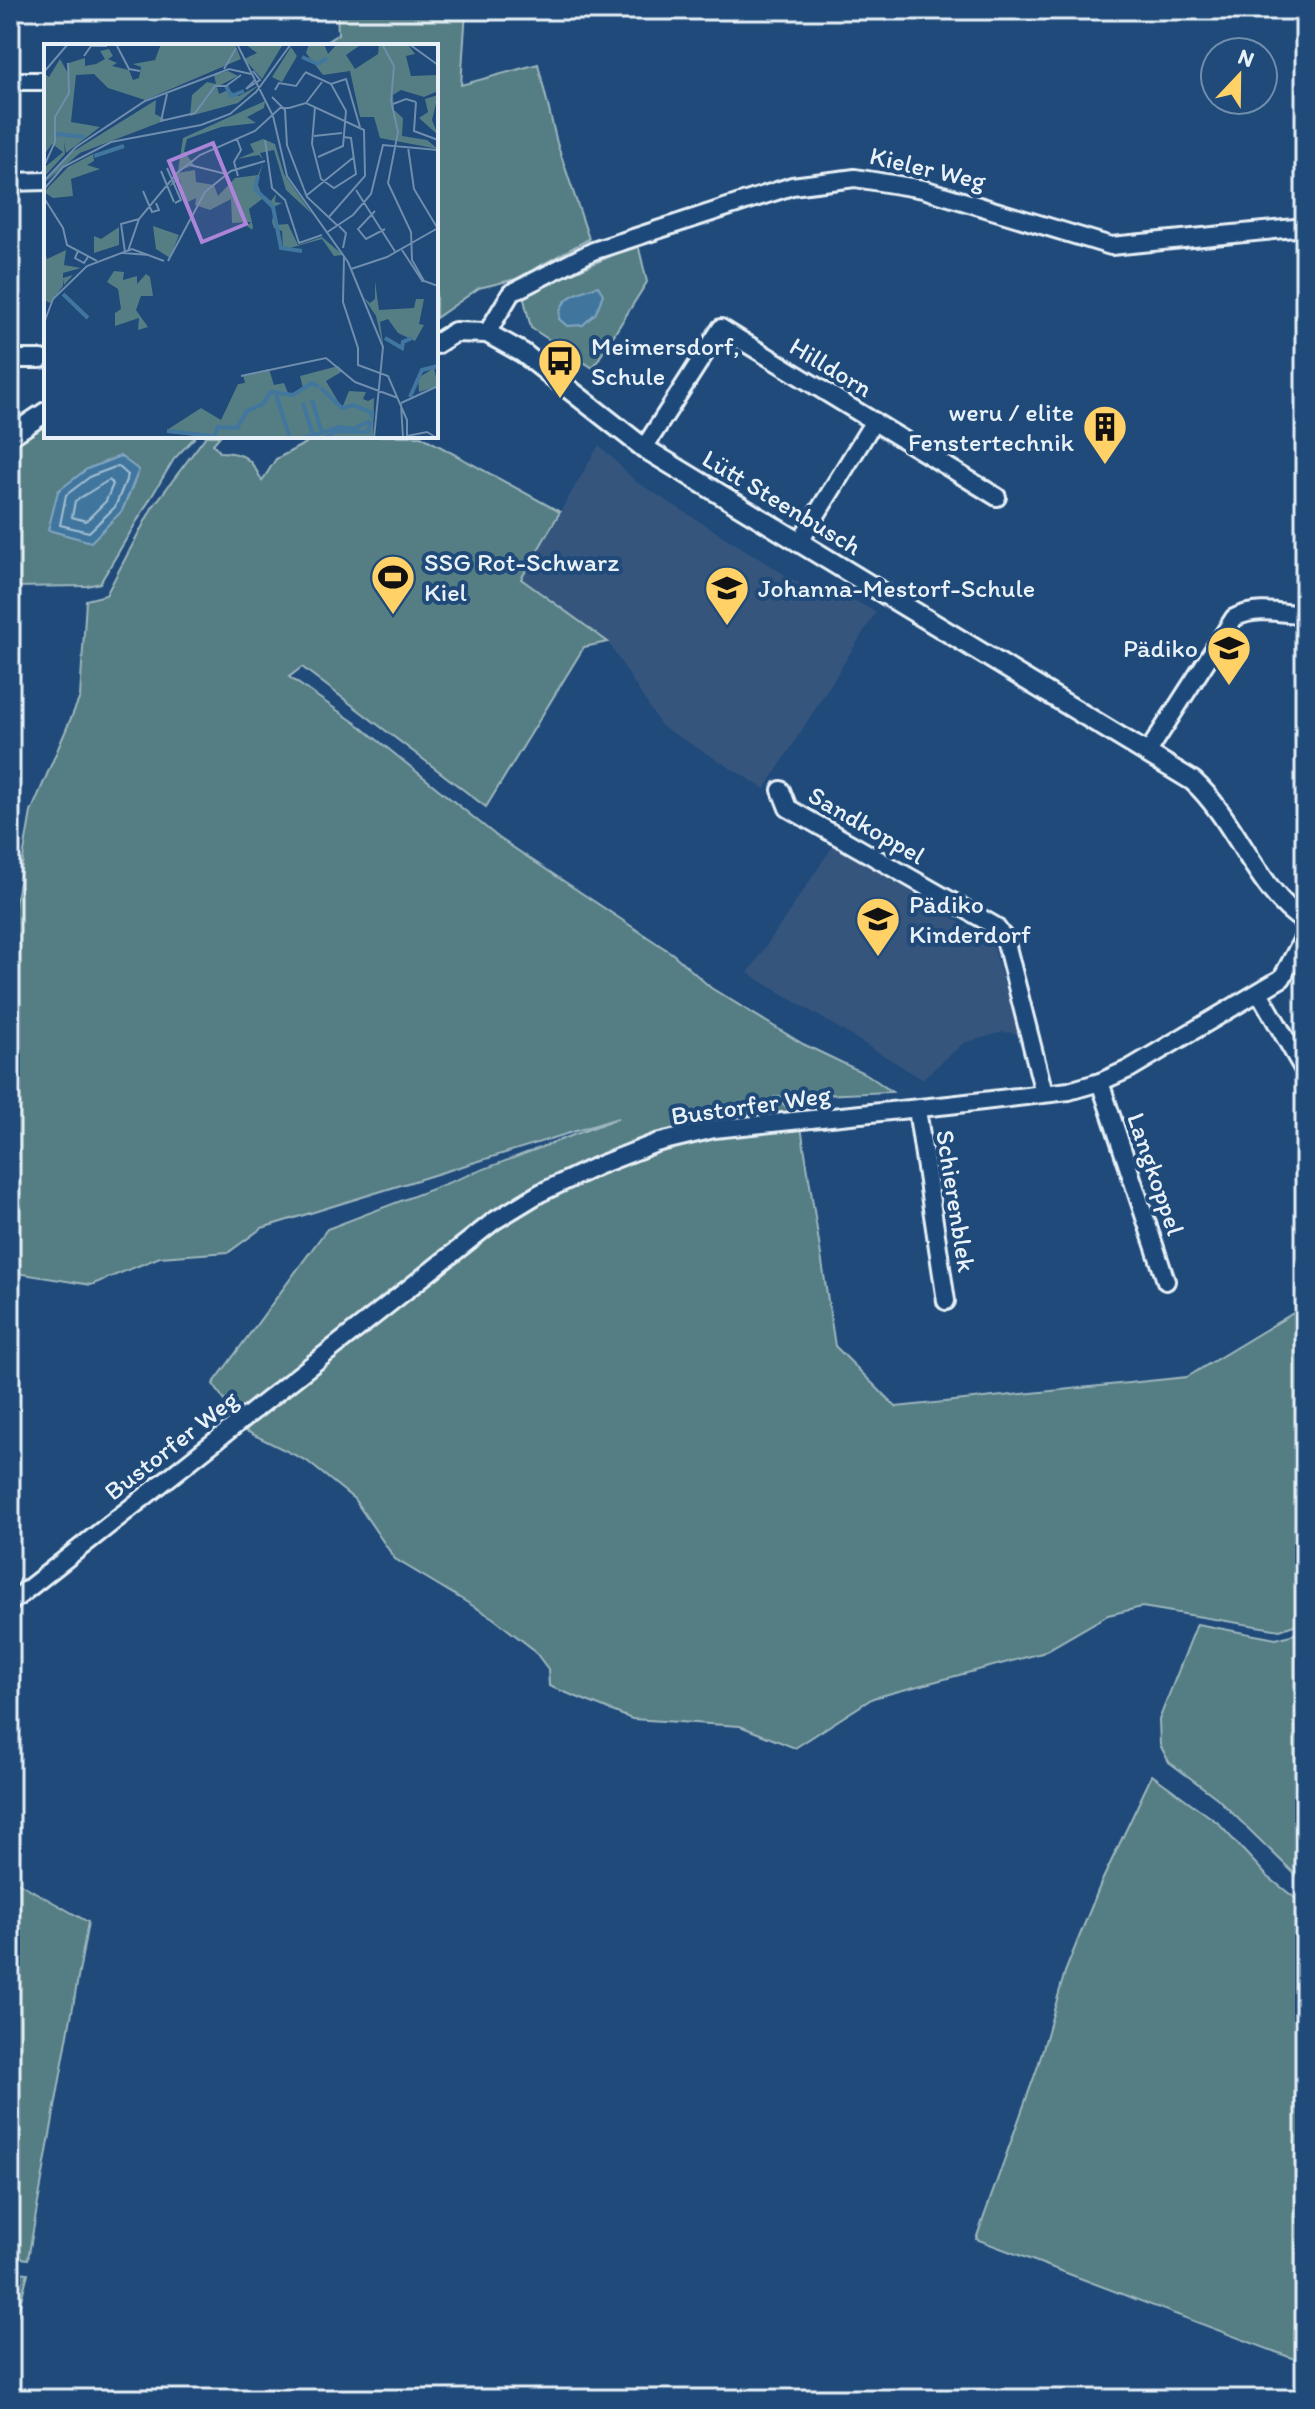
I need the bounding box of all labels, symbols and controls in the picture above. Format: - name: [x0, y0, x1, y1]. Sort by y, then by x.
- north arrow: [1199, 36, 1279, 116]
- text: N: [1234, 43, 1258, 73]
- inset map: [44, 44, 438, 438]
- street label: Kieler Weg: [867, 139, 990, 197]
- place label: Meimersdorf, Schule: [591, 330, 740, 392]
- street label: Hilldorn: [784, 330, 878, 404]
- bus stop icon: Meimersdorf, Schule: [536, 337, 584, 400]
- place label: weru / elite Fenstertechnik: [908, 396, 1075, 458]
- building icon: weru / elite Fenstertechnik: [1081, 403, 1129, 466]
- street label: Lütt Steenbusch: [697, 442, 867, 562]
- place label: SSG Rot-Schwarz Kiel: [424, 546, 619, 608]
- sports icon: SSG Rot-Schwarz Kiel: [369, 553, 417, 616]
- school or university icon: Johanna-Mestorf-Schule: [703, 564, 751, 627]
- place label: Johanna-Mestorf-Schule: [758, 572, 1035, 604]
- school or university icon: Pädiko: [1205, 624, 1253, 687]
- place label: Pädiko: [1123, 632, 1198, 664]
- street label: Sandkoppel: [803, 779, 931, 871]
- place label: Pädiko Kinderdorf: [909, 888, 1031, 950]
- school or university icon: Pädiko Kinderdorf: [854, 895, 902, 958]
- street label: Bustorfer Weg: [669, 1078, 834, 1132]
- street label: Langkoppel: [1120, 1108, 1192, 1240]
- street label: Schierenblek: [929, 1128, 983, 1275]
- street label: Bustorfer Weg: [98, 1382, 245, 1507]

